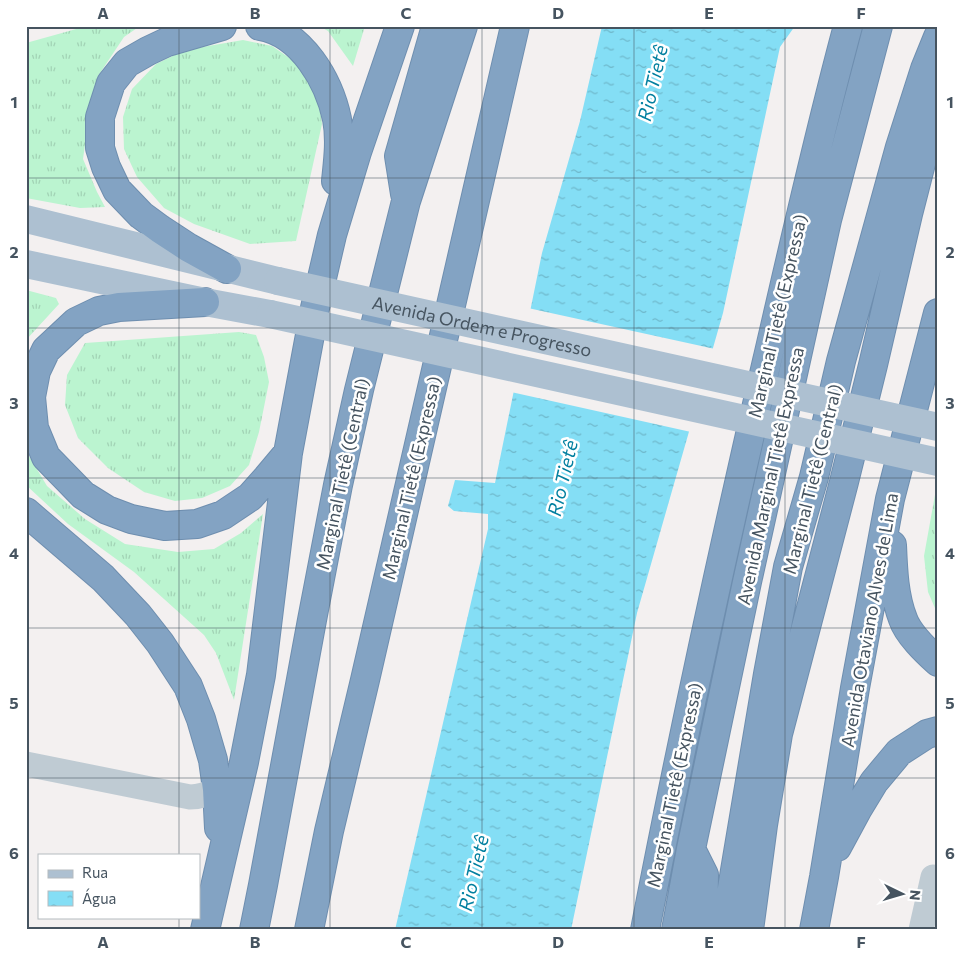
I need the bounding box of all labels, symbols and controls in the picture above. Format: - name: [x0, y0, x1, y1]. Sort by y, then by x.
- text: A: [97, 3, 109, 22]
- text: B: [250, 3, 261, 22]
- text: C: [401, 3, 412, 22]
- text: D: [552, 3, 564, 22]
- text: E: [704, 3, 714, 22]
- text: F: [856, 3, 866, 22]
- water label: Rio Tietê: [632, 42, 672, 123]
- text: 1: [10, 92, 18, 111]
- text: 1: [946, 92, 954, 111]
- street label: Marginal Tietê (Expressa): [743, 212, 811, 420]
- text: 2: [9, 242, 19, 261]
- text: 2: [945, 242, 955, 261]
- street label: Avenida Ordem e Progresso: [370, 291, 594, 361]
- street label: Avenida Marginal Tietê Expressa: [732, 345, 808, 607]
- street label: Marginal Tietê (Expressa): [377, 374, 445, 582]
- street label: Marginal Tietê (Central): [311, 376, 373, 572]
- street label: Marginal Tietê (Central): [778, 382, 846, 576]
- text: 3: [9, 393, 19, 412]
- text: 3: [945, 393, 955, 412]
- water label: Rio Tietê: [542, 437, 582, 518]
- street label: Avenida Otaviano Alves de Lima: [836, 491, 902, 749]
- text: 4: [9, 543, 19, 562]
- text: 4: [945, 543, 955, 562]
- street label: Marginal Tietê (Expressa): [642, 681, 706, 889]
- text: 5: [9, 693, 19, 712]
- text: 5: [945, 693, 955, 712]
- water label: Rio Tietê: [453, 832, 493, 913]
- text: 6: [9, 843, 19, 862]
- text: 6: [945, 843, 955, 862]
- legend: [38, 854, 200, 918]
- text: Rua: [82, 863, 108, 881]
- north arrow: [876, 868, 926, 918]
- text: Água: [82, 888, 116, 907]
- text: N: [907, 889, 924, 901]
- text: A: [97, 932, 109, 951]
- text: B: [250, 932, 261, 951]
- text: C: [401, 932, 412, 951]
- text: D: [552, 932, 564, 951]
- text: E: [704, 932, 714, 951]
- text: F: [856, 932, 866, 951]

